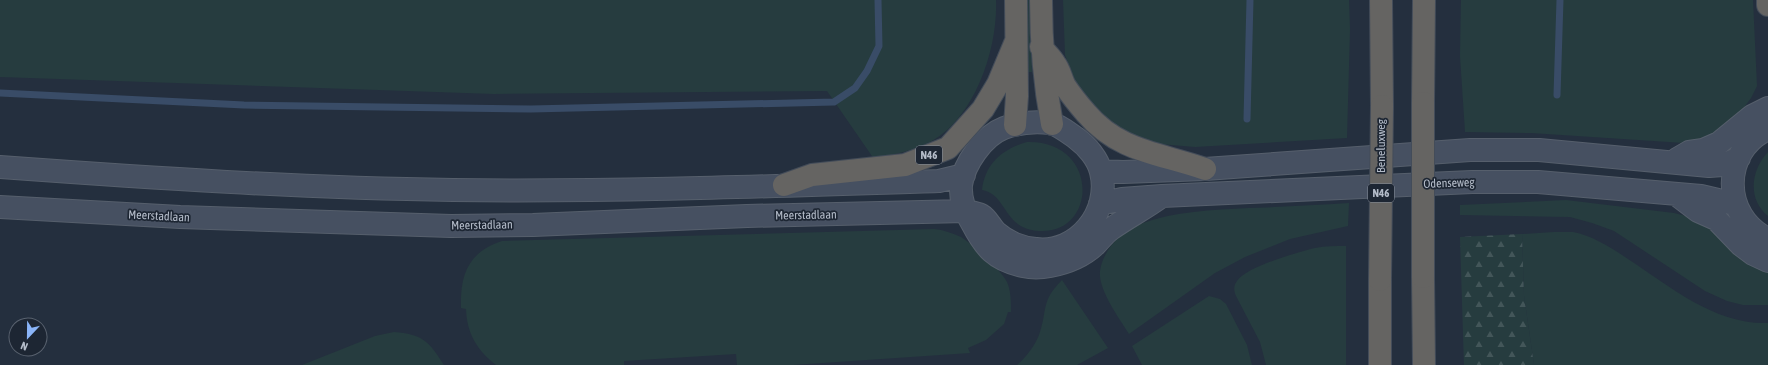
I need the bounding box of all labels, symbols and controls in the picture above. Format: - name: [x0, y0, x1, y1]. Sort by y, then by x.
- street label: Beneluxweg: [1374, 118, 1388, 173]
- road number: N46: [916, 146, 942, 164]
- street label: Odenseweg: [1423, 175, 1476, 191]
- road number: N46: [1368, 184, 1394, 202]
- street label: Meerstadlaan: [128, 207, 190, 225]
- street label: Meerstadlaan: [775, 207, 837, 223]
- street label: Meerstadlaan: [451, 217, 513, 233]
- north arrow: [8, 317, 48, 357]
- text: N: [19, 339, 30, 353]

